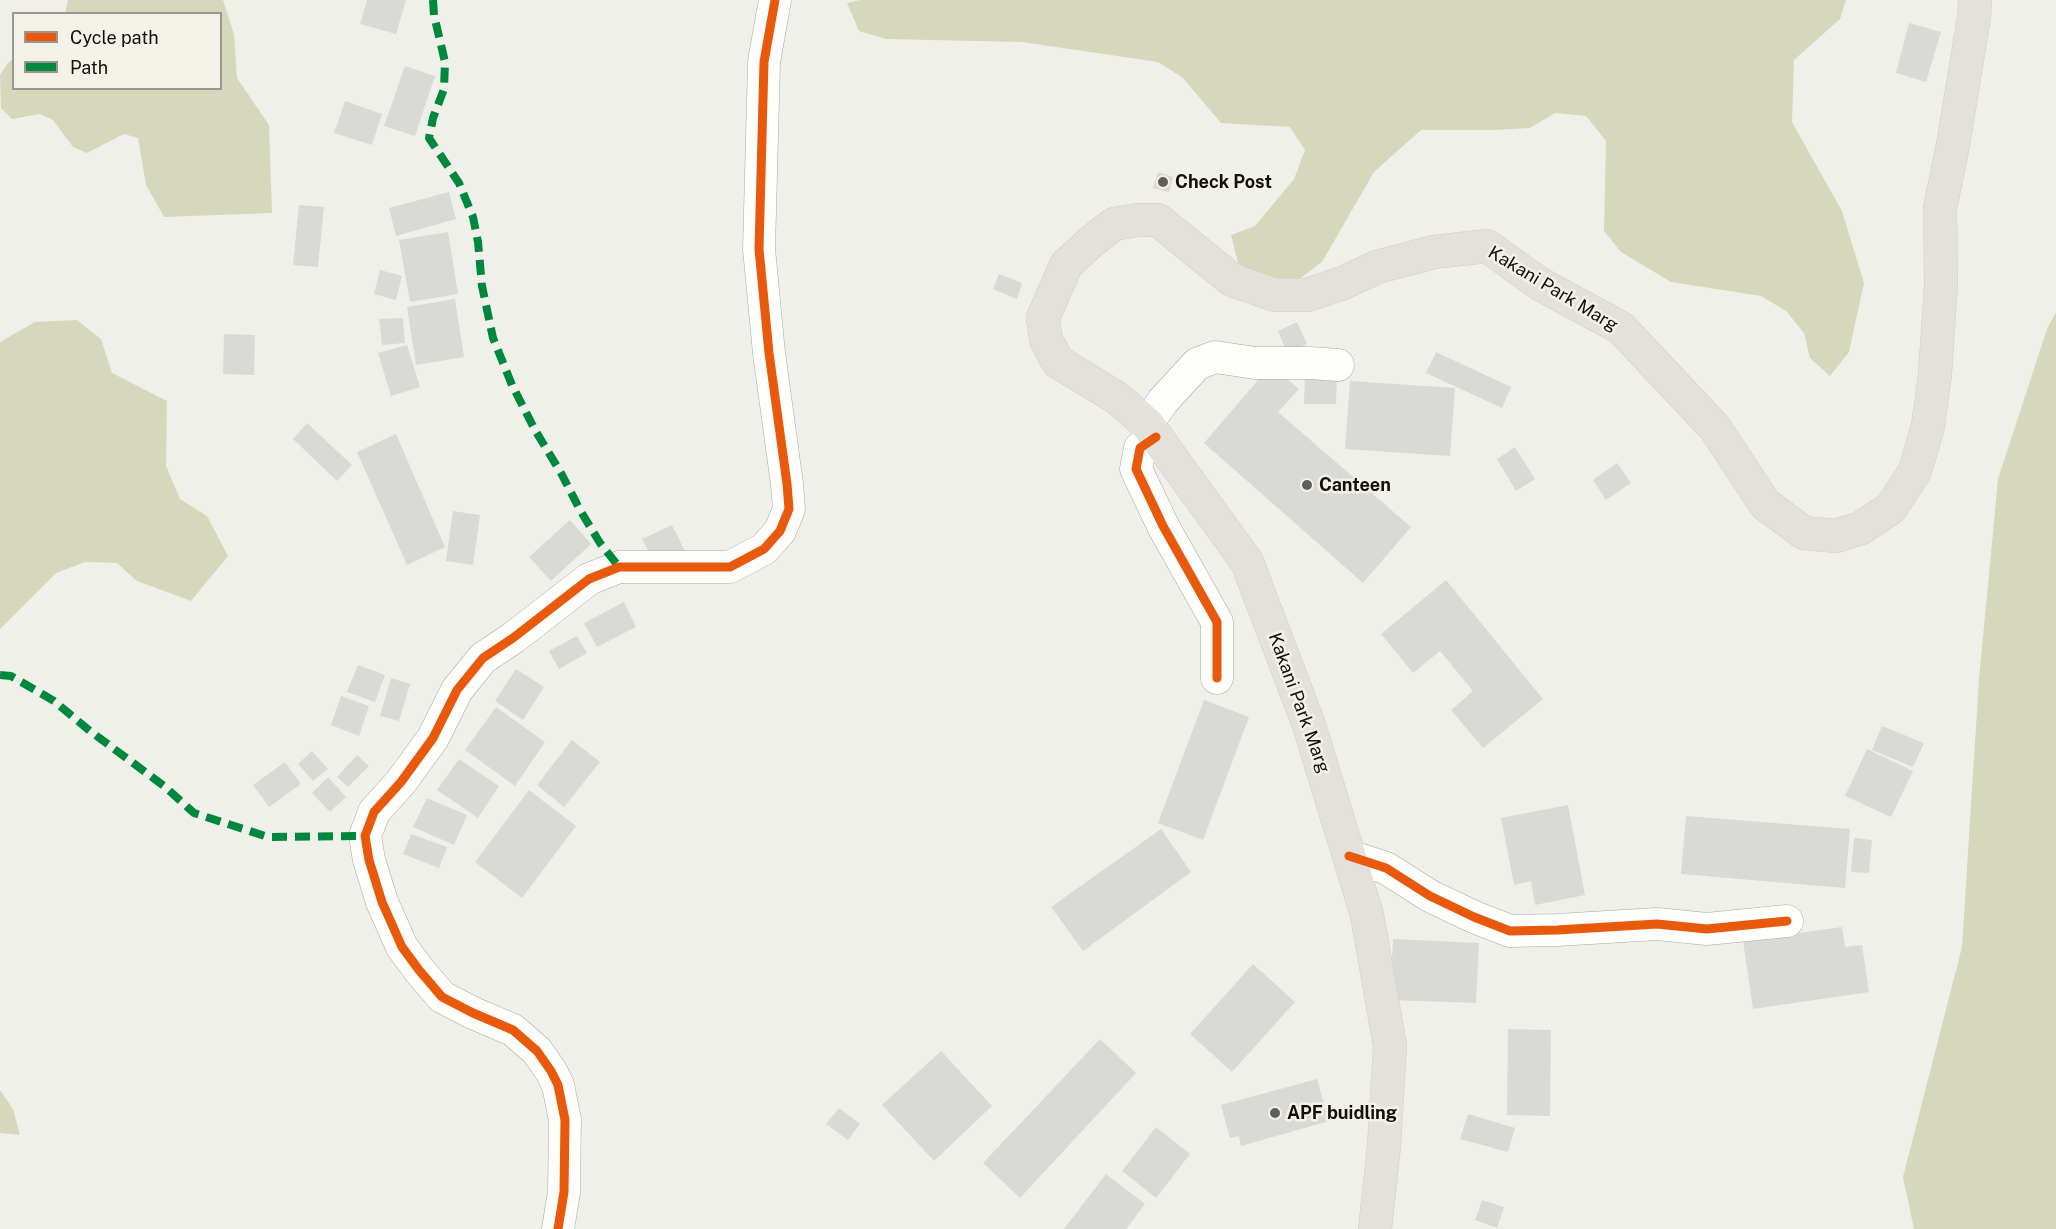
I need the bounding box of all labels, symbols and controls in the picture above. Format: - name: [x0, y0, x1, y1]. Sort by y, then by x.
- legend: [12, 12, 222, 90]
- text: Cycle path: [70, 27, 159, 48]
- text: Path: [70, 57, 108, 78]
- place label: Check Post: [1175, 171, 1272, 193]
- marker: Check Post: [1156, 175, 1170, 189]
- street label: Kakani Park Marg: [1484, 242, 1622, 336]
- place label: Canteen: [1319, 474, 1391, 496]
- marker: Canteen: [1300, 478, 1314, 492]
- street label: Kakani Park Marg: [1264, 630, 1334, 776]
- place label: APF buidling: [1287, 1102, 1397, 1124]
- marker: APF buidling: [1268, 1106, 1282, 1120]

